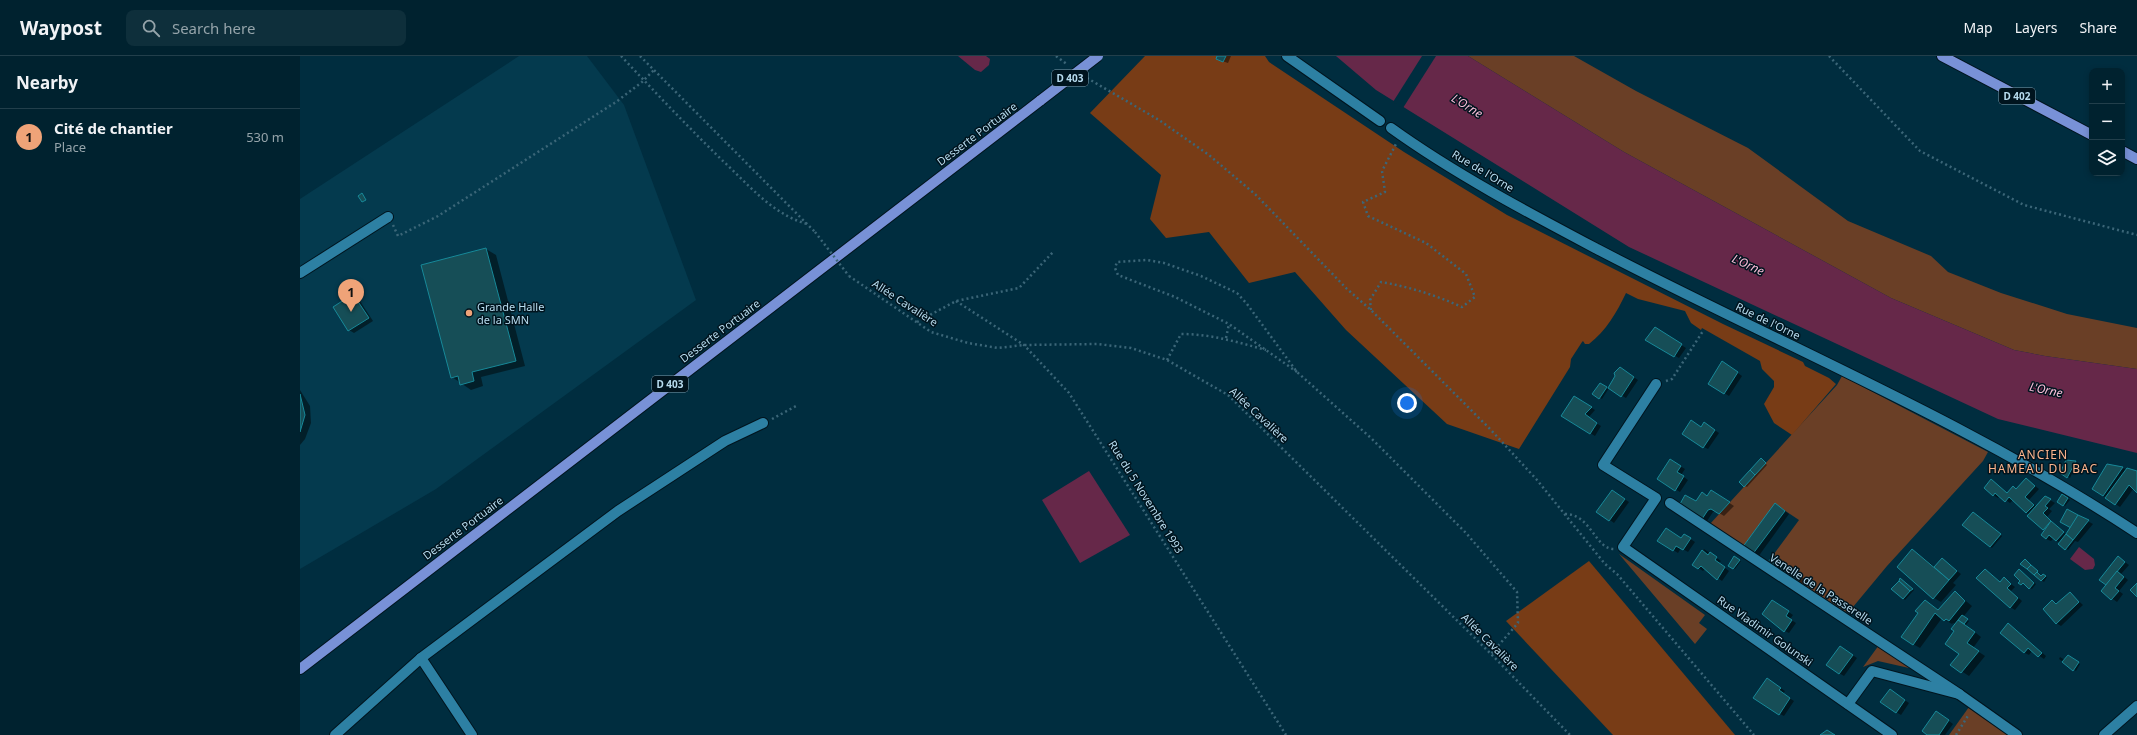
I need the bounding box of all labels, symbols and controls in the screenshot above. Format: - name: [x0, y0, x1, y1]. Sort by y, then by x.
- search box: [126, 10, 406, 46]
- text: Waypost: [20, 15, 102, 41]
- icon: search: [140, 17, 162, 39]
- text: Search here: [172, 18, 255, 38]
- text: Map: [1964, 18, 1993, 37]
- text: Layers: [2015, 18, 2057, 37]
- text: Share: [2079, 18, 2117, 37]
- map controls: [2089, 68, 2125, 176]
- button: +: [2089, 68, 2125, 104]
- road number: D 403: [1052, 70, 1088, 86]
- text: Nearby: [16, 71, 78, 94]
- road number: D 402: [1999, 88, 2035, 104]
- water label: L'Orne: [1448, 89, 1486, 122]
- street label: Desserte Portuaire: [934, 99, 1020, 169]
- button: −: [2089, 104, 2125, 140]
- text: Cité de chantier: [54, 118, 173, 138]
- text: 1: [25, 128, 33, 146]
- text: 530 m: [246, 128, 284, 146]
- text: Place: [54, 138, 86, 156]
- button: layers: [2089, 140, 2125, 176]
- street label: Rue de l'Orne: [1449, 146, 1517, 195]
- water label: L'Orne: [1729, 250, 1767, 279]
- street label: Allée Cavalière: [870, 276, 941, 329]
- pin: 1: [338, 279, 364, 312]
- street label: Desserte Portuaire: [677, 296, 763, 366]
- street label: Rue de l'Orne: [1733, 298, 1803, 343]
- place label: Grande Halle de la SMN: [477, 299, 544, 327]
- marker: Grande Halle de la SMN: [464, 308, 474, 318]
- road number: D 403: [652, 376, 688, 392]
- water label: L'Orne: [2028, 378, 2064, 401]
- street label: Allée Cavalière: [1227, 383, 1292, 446]
- your location: [1397, 393, 1417, 413]
- street label: Rue du 5 Novembre 1993: [1105, 437, 1187, 556]
- district label: ANCIEN HAMEAU DU BAC: [1988, 446, 2098, 477]
- street label: Desserte Portuaire: [420, 493, 506, 563]
- street label: Venelle de la Passerelle: [1767, 550, 1876, 628]
- street label: Rue Vladimir Golunski: [1714, 592, 1816, 669]
- street label: Allée Cavalière: [1458, 610, 1522, 674]

